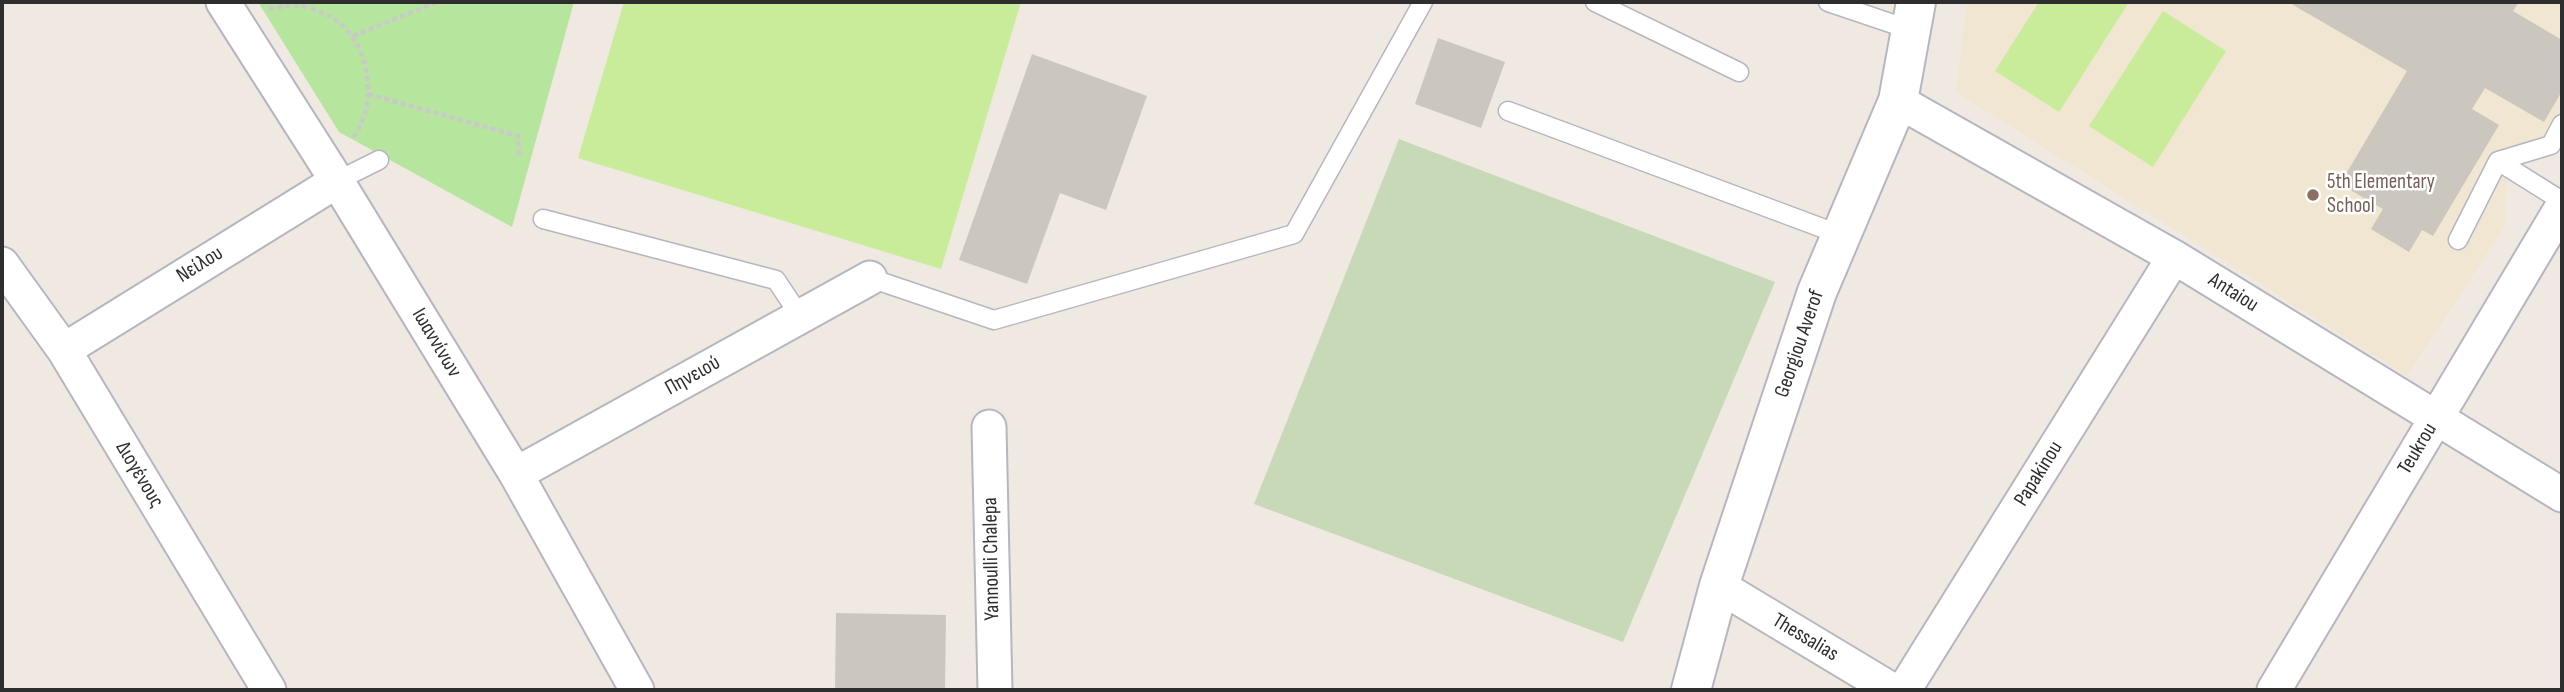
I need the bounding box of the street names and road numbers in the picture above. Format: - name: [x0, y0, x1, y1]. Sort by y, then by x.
- street label: Νείλου: [172, 241, 228, 289]
- street label: Antaiou: [2203, 268, 2263, 318]
- street label: Georgiou Averof: [1770, 287, 1830, 401]
- street label: Ιωαννίνων: [406, 304, 466, 382]
- street label: Πηνειού: [661, 351, 725, 401]
- street label: Teukrou: [2393, 419, 2443, 479]
- street label: Διογένους: [109, 437, 169, 513]
- street label: Papakinou: [2009, 437, 2069, 511]
- street label: Yannoulli Chalepa: [978, 497, 1006, 621]
- street label: Thessalias: [1767, 609, 1843, 667]

